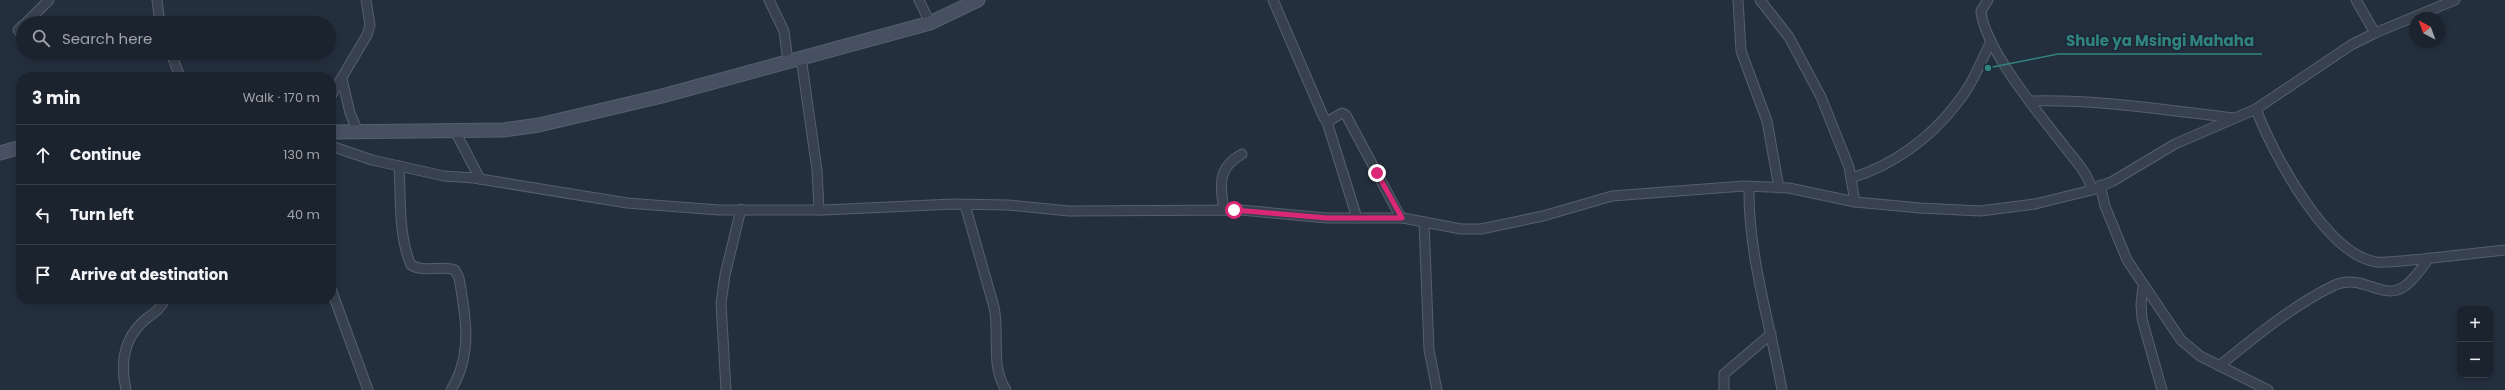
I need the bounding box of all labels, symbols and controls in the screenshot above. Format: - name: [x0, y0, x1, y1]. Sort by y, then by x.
- north arrow: [2409, 12, 2445, 48]
- search box: [16, 16, 336, 60]
- icon: search: [30, 27, 52, 49]
- callout: Shule ya Msingi Mahaha: [2058, 27, 2262, 54]
- text: Search here: [62, 28, 152, 49]
- text: Shule ya Msingi Mahaha: [2066, 30, 2254, 51]
- text: 3 min: [32, 86, 80, 110]
- text: Walk · 170 m: [243, 88, 320, 107]
- icon: ahead: [32, 144, 54, 166]
- text: Continue: [70, 144, 141, 165]
- text: 130 m: [283, 145, 320, 164]
- route end: [1368, 164, 1386, 182]
- route start: [1225, 201, 1243, 219]
- icon: left: [32, 204, 54, 226]
- text: Turn left: [70, 204, 134, 225]
- text: 40 m: [287, 205, 320, 224]
- icon: arrive: [32, 264, 54, 286]
- text: Arrive at destination: [70, 264, 228, 285]
- map controls: [2457, 306, 2493, 378]
- button: +: [2457, 306, 2493, 342]
- button: −: [2457, 342, 2493, 378]

